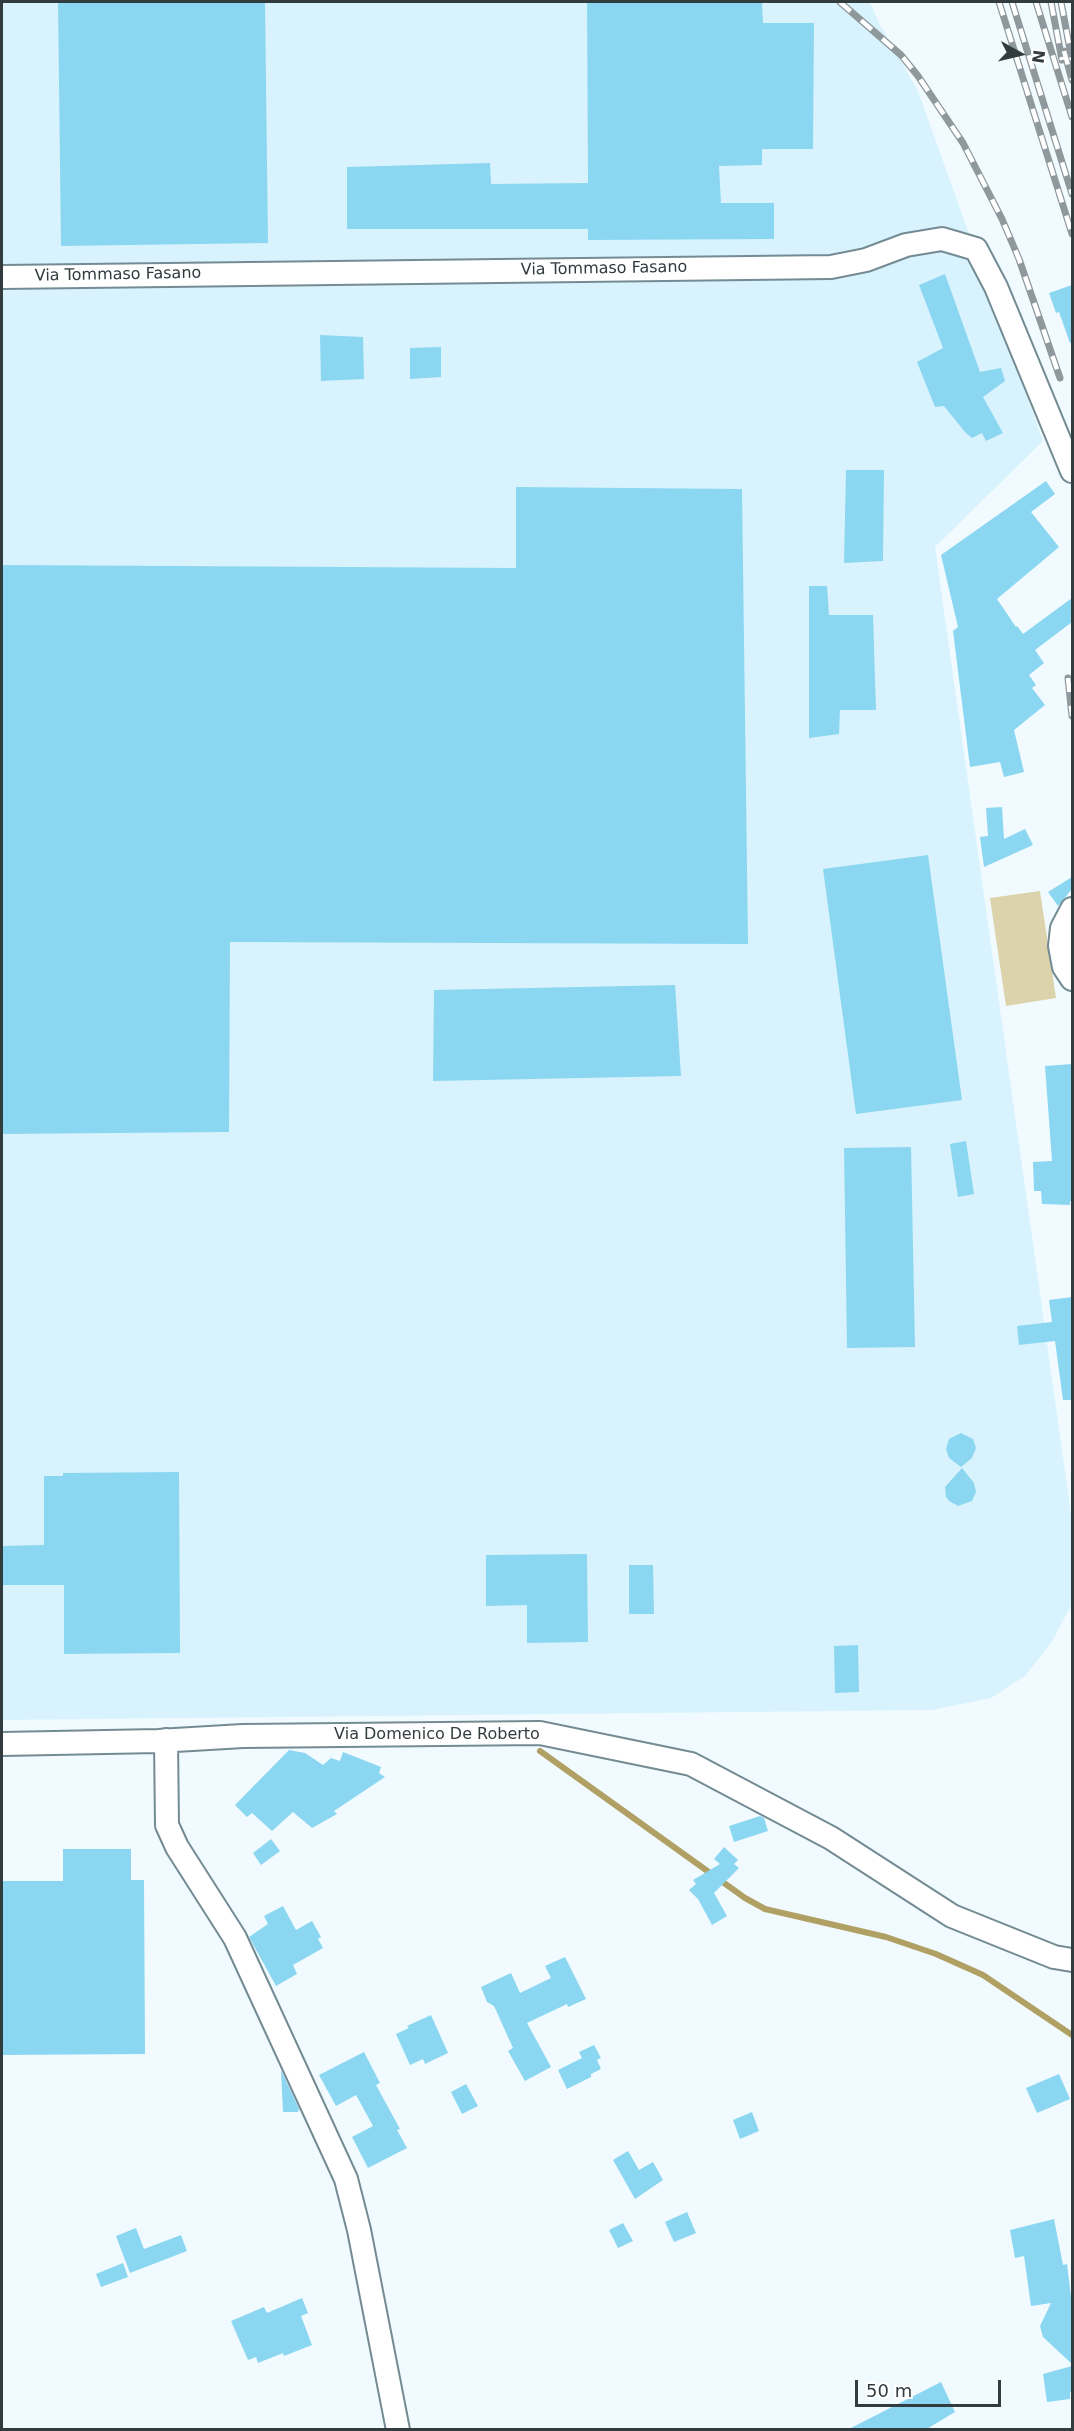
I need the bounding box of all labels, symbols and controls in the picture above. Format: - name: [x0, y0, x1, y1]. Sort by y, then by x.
- north arrow: [990, 24, 1050, 84]
- text: N: [1028, 49, 1049, 65]
- street label: Via Tommaso Fasano: [521, 258, 687, 280]
- street label: Via Tommaso Fasano: [35, 264, 201, 286]
- street label: Via Domenico De Roberto: [334, 1725, 540, 1745]
- scale bar: [858, 2368, 1004, 2406]
- text: 50 m: [866, 2380, 912, 2401]

